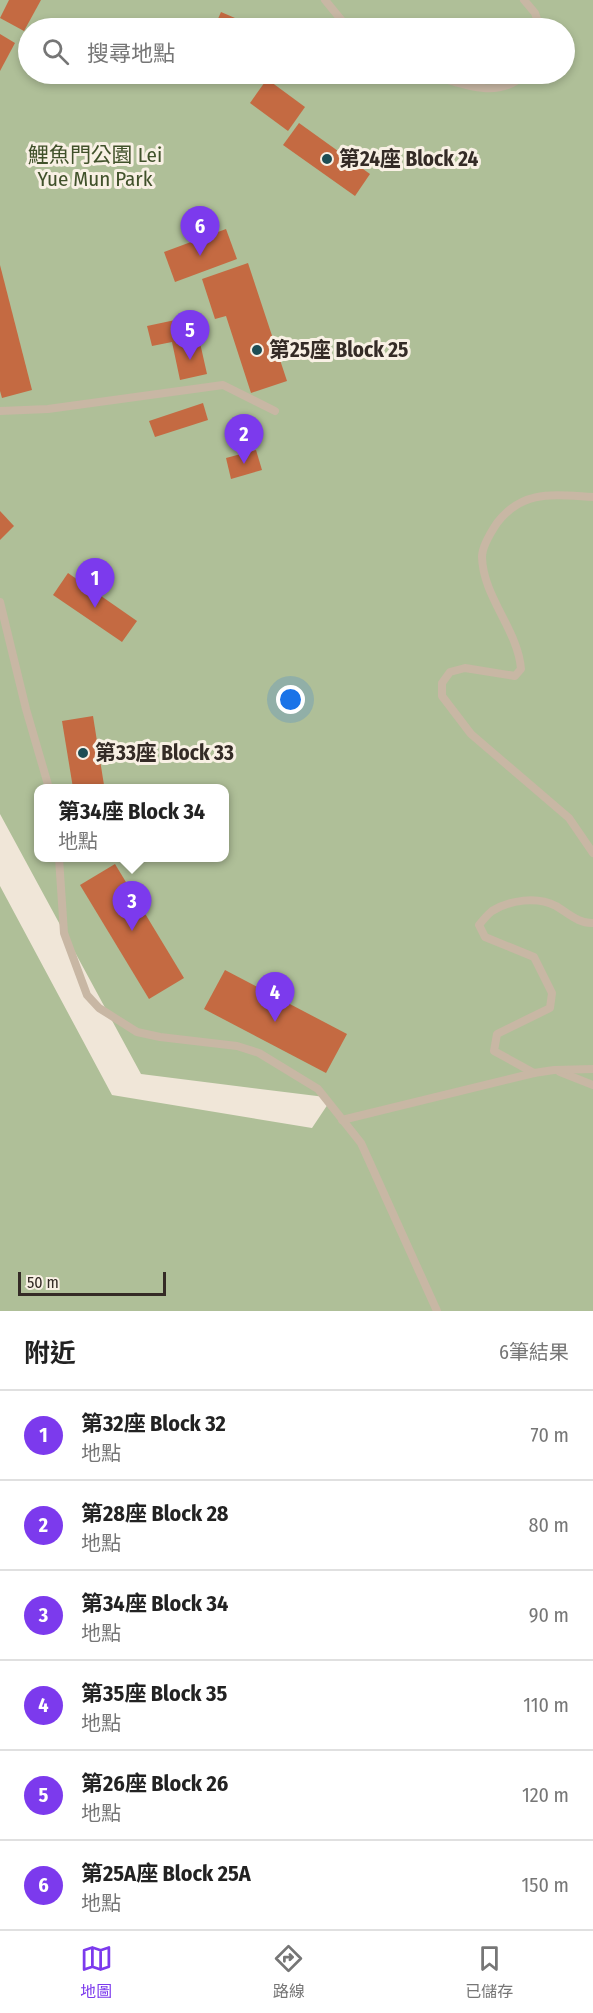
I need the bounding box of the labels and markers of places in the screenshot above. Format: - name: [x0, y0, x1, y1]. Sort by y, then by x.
- place label: 第24座 Block 24: [339, 146, 479, 172]
- marker: 第24座 Block 24: [320, 152, 334, 166]
- pin: 6: [180, 206, 220, 256]
- pin: 5: [170, 310, 210, 360]
- place label: 第25座 Block 25: [269, 337, 408, 363]
- marker: 第25座 Block 25: [250, 343, 264, 357]
- pin: 2: [224, 414, 264, 464]
- pin: 1: [76, 558, 115, 608]
- place label: 第33座 Block 33: [95, 740, 234, 766]
- marker: 第33座 Block 33: [76, 746, 90, 760]
- pin: 3: [112, 882, 152, 931]
- pin: 4: [256, 972, 294, 1022]

